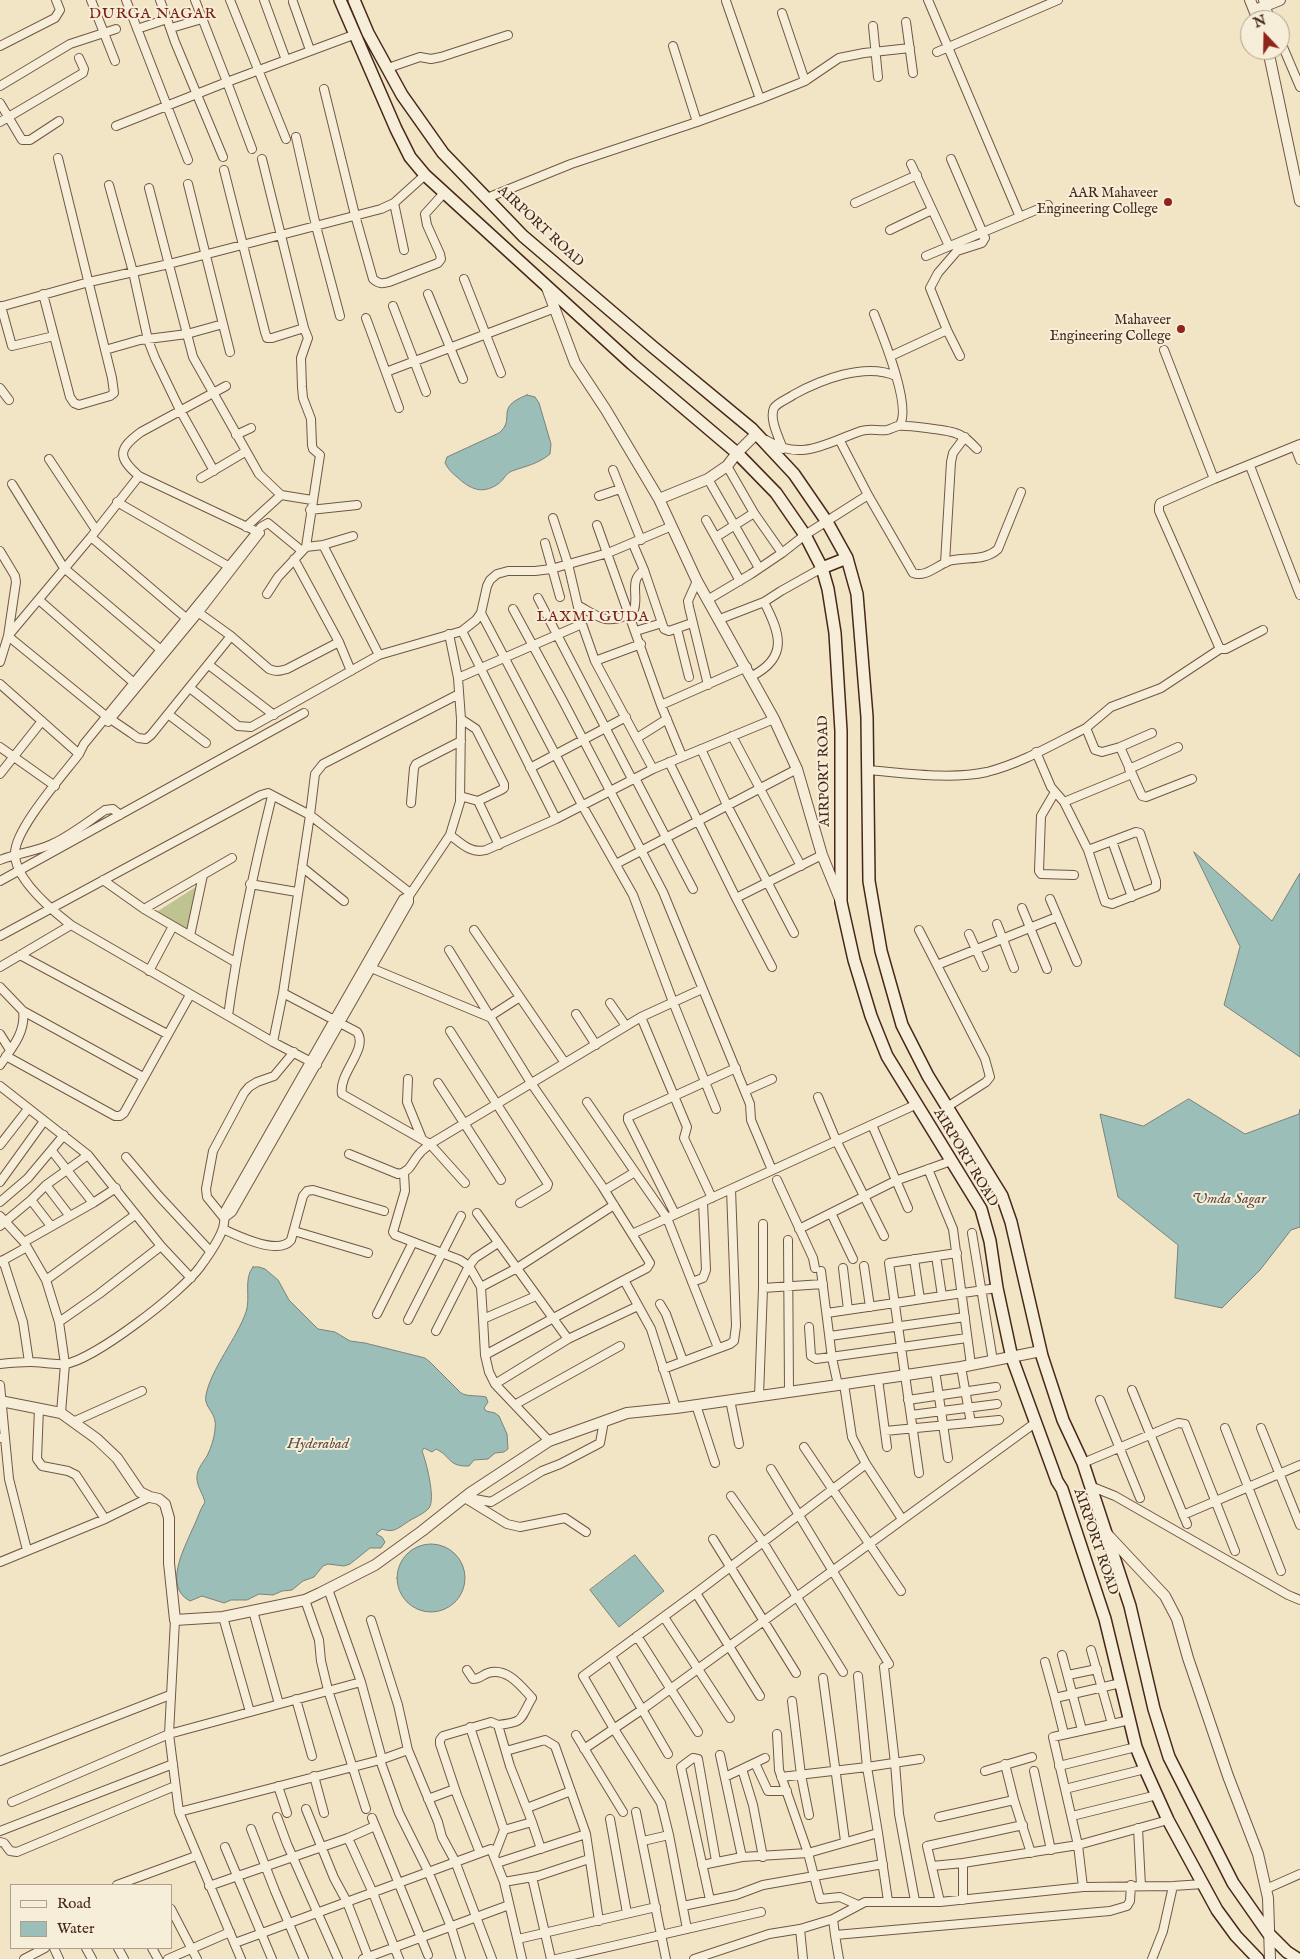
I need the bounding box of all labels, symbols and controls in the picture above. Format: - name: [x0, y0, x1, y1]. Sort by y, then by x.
- district label: DURGA NAGAR: [88, 6, 218, 24]
- north arrow: [1240, 10, 1290, 60]
- text: N: [1251, 11, 1269, 33]
- street label: AIRPORT ROAD: [493, 183, 587, 271]
- place label: AAR Mahaveer Engineering College: [1037, 186, 1158, 218]
- marker: AAR Mahaveer Engineering College: [1162, 196, 1174, 208]
- place label: Mahaveer Engineering College: [1050, 313, 1171, 346]
- marker: Mahaveer Engineering College: [1175, 323, 1187, 335]
- district label: LAXMI GUDA: [535, 609, 651, 627]
- street label: AIRPORT ROAD: [816, 715, 834, 827]
- street label: AIRPORT ROAD: [929, 1106, 1001, 1210]
- water label: Umda Sagar: [1192, 1191, 1266, 1209]
- water label: Hyderabad: [287, 1436, 349, 1454]
- street label: AIRPORT ROAD: [1069, 1487, 1121, 1597]
- legend: [10, 1884, 172, 1949]
- text: Road: [57, 1894, 91, 1913]
- text: Water: [57, 1919, 94, 1938]

